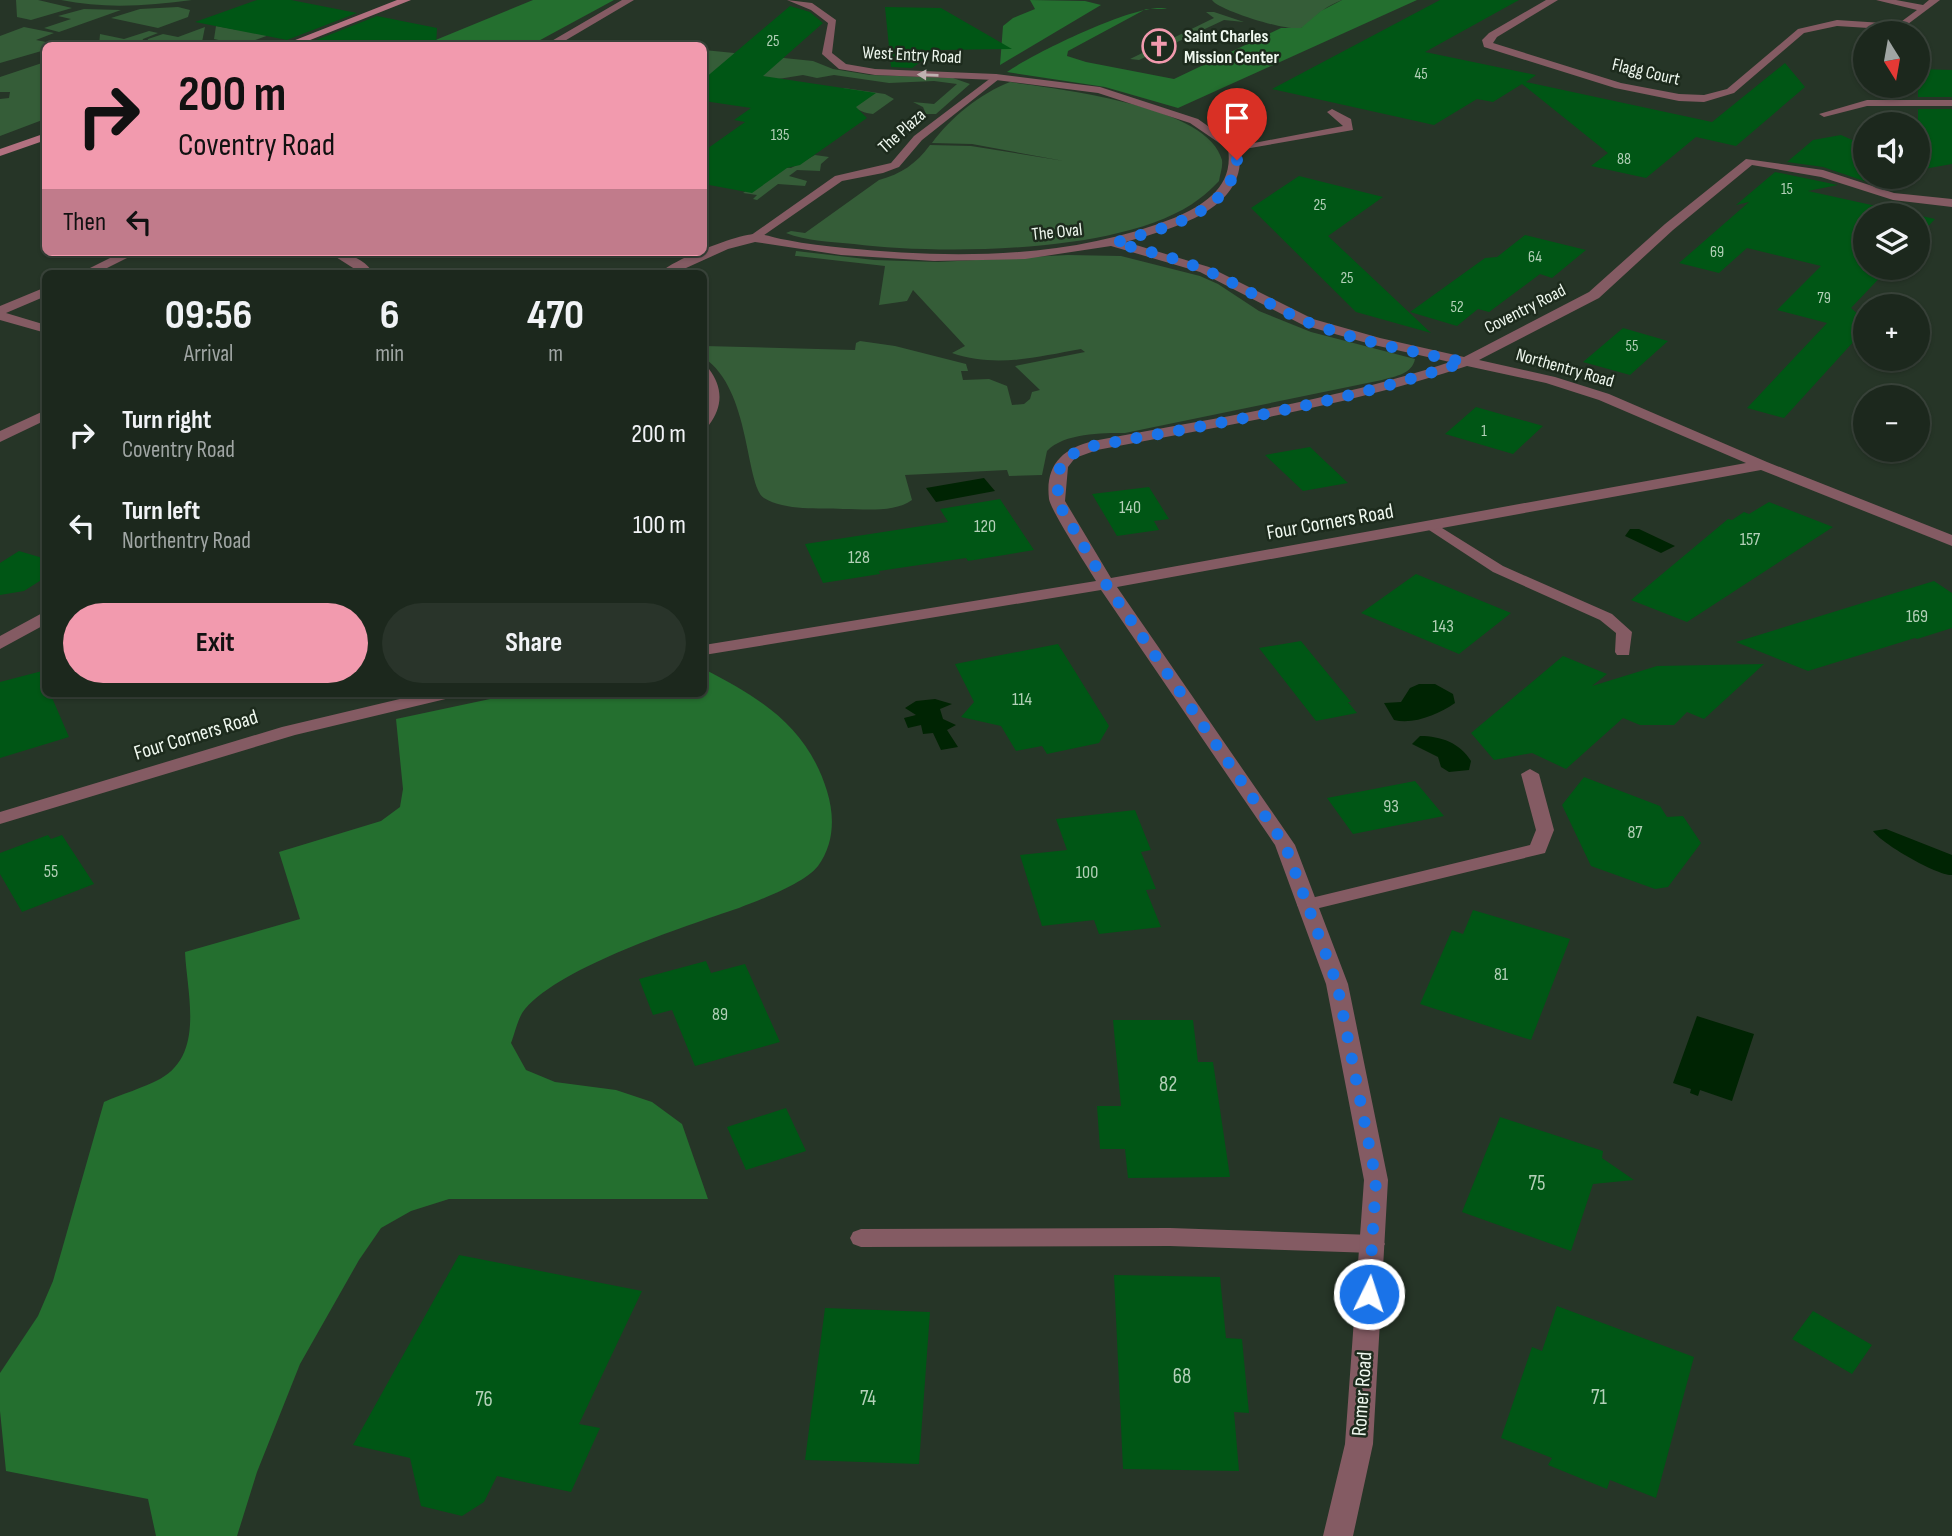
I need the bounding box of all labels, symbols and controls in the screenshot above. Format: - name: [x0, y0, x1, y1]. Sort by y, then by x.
- north arrow: [1853, 21, 1930, 98]
- map controls: [1853, 21, 1930, 462]
- place label: Saint Charles Mission Center: [1184, 26, 1279, 68]
- church icon: Saint Charles Mission Center: [1140, 27, 1178, 65]
- house number: 25: [766, 32, 780, 51]
- street label: West Entry Road: [862, 42, 962, 68]
- street label: Flagg Court: [1610, 54, 1682, 90]
- house number: 45: [1414, 65, 1428, 84]
- text: 200 m: [178, 66, 286, 125]
- one-way arrow: [917, 69, 939, 80]
- icon: right: [63, 70, 154, 161]
- pin: [1207, 88, 1267, 160]
- icon: arrive: [1218, 99, 1256, 137]
- street label: The Plaza: [874, 104, 930, 158]
- button: sound: [1853, 112, 1930, 189]
- text: Coventry Road: [178, 126, 335, 165]
- house number: 135: [771, 126, 789, 145]
- house number: 88: [1617, 150, 1631, 169]
- house number: 15: [1781, 180, 1793, 199]
- house number: 25: [1313, 196, 1327, 215]
- icon: left: [120, 203, 158, 241]
- button: layers: [1853, 203, 1930, 280]
- text: Then: [63, 207, 106, 238]
- street label: The Oval: [1031, 219, 1083, 245]
- house number: 69: [1710, 243, 1724, 262]
- house number: 64: [1528, 248, 1542, 267]
- house number: 25: [1340, 269, 1354, 288]
- street label: Coventry Road: [1481, 280, 1569, 338]
- house number: 79: [1817, 289, 1831, 308]
- text: 09:56: [165, 290, 252, 341]
- text: 6: [380, 290, 400, 341]
- text: 470: [527, 290, 584, 341]
- button: +: [1853, 294, 1930, 371]
- house number: 52: [1450, 298, 1464, 317]
- house number: 55: [1626, 337, 1638, 356]
- text: Arrival: [184, 340, 233, 368]
- text: min: [375, 340, 404, 368]
- text: m: [548, 340, 563, 368]
- street label: Northentry Road: [1514, 344, 1616, 392]
- button: −: [1853, 385, 1930, 462]
- text: Turn right: [122, 405, 211, 436]
- icon: right: [63, 416, 101, 454]
- text: 200 m: [631, 419, 686, 450]
- house number: 1: [1481, 422, 1487, 441]
- text: Coventry Road: [122, 436, 235, 464]
- text: Turn left: [122, 496, 200, 527]
- house number: 140: [1119, 497, 1141, 518]
- street label: Four Corners Road: [1265, 499, 1395, 545]
- icon: left: [63, 507, 101, 545]
- text: 100 m: [633, 510, 686, 541]
- house number: 120: [974, 516, 996, 537]
- text: Northentry Road: [122, 527, 251, 555]
- house number: 157: [1740, 529, 1761, 550]
- house number: 128: [848, 547, 870, 568]
- button: Exit: [63, 603, 368, 683]
- button: Share: [382, 603, 686, 683]
- house number: 169: [1906, 606, 1928, 627]
- house number: 143: [1432, 616, 1454, 637]
- house number: 114: [1012, 689, 1033, 710]
- street label: Four Corners Road: [131, 704, 261, 766]
- house number: 93: [1383, 796, 1399, 817]
- house number: 87: [1627, 822, 1643, 843]
- house number: 55: [44, 861, 58, 882]
- house number: 100: [1076, 862, 1098, 883]
- house number: 81: [1494, 964, 1509, 985]
- house number: 89: [712, 1004, 728, 1025]
- house number: 82: [1159, 1072, 1177, 1097]
- house number: 75: [1529, 1171, 1545, 1196]
- position arrow: [1332, 1257, 1406, 1331]
- street label: Romer Road: [1347, 1351, 1377, 1437]
- house number: 68: [1173, 1364, 1191, 1389]
- house number: 71: [1591, 1385, 1608, 1410]
- house number: 74: [860, 1386, 876, 1411]
- house number: 76: [475, 1387, 493, 1412]

